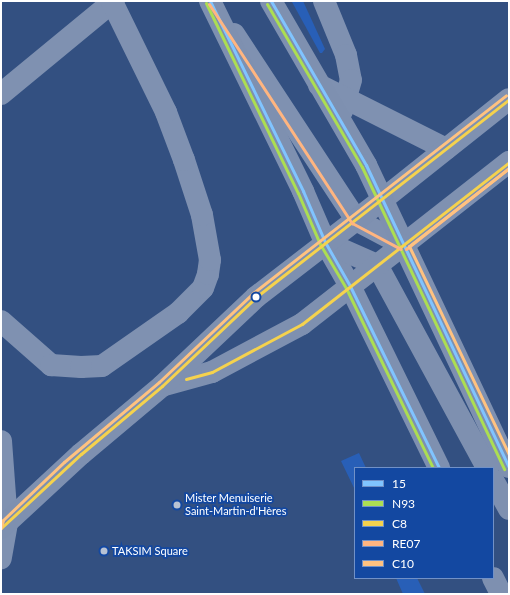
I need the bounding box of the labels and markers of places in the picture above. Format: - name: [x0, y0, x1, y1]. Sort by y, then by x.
- unlabelled marker: [251, 292, 261, 302]
- place label: Mister Menuiserie Saint-Martin-d'Hères: [185, 492, 286, 518]
- marker: Mister Menuiserie Saint-Martin-d'Hères: [172, 500, 182, 510]
- place label: TAKSIM Square: [112, 544, 188, 558]
- marker: TAKSIM Square: [99, 546, 109, 556]

